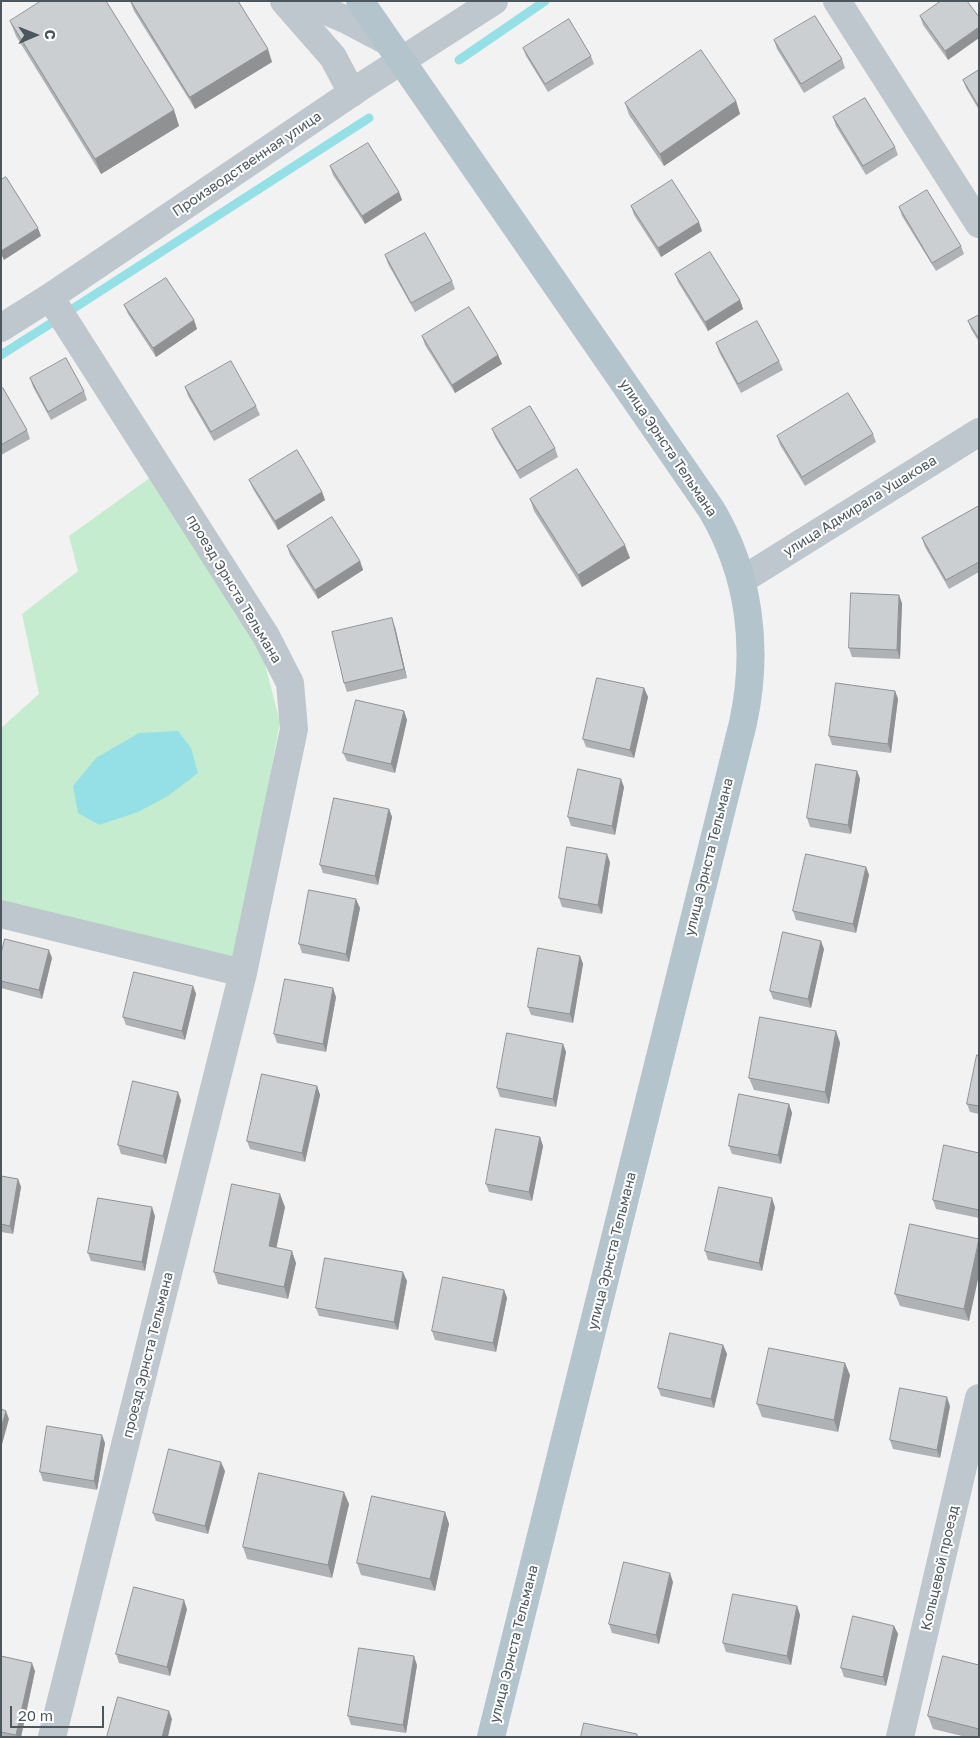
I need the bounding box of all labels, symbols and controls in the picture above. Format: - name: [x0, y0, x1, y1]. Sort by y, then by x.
- north arrow: [10, 10, 60, 60]
- text: С: [42, 30, 59, 40]
- street label: Производственная улица: [169, 108, 325, 220]
- street label: улица Эрнста Тельмана: [616, 376, 720, 520]
- street label: улица Адмирала Ушакова: [780, 452, 940, 560]
- street label: проезд Эрнста Тельмана: [183, 512, 285, 666]
- street label: улица Эрнста Тельмана: [681, 776, 737, 938]
- street label: улица Эрнста Тельмана: [584, 1170, 640, 1332]
- street label: проезд Эрнста Тельмана: [119, 1270, 177, 1440]
- street label: Кольцевой проезд: [917, 1504, 963, 1632]
- street label: улица Эрнста Тельмана: [486, 1563, 542, 1725]
- scale bar: [12, 1696, 106, 1728]
- text: 20 m: [18, 1706, 53, 1724]

